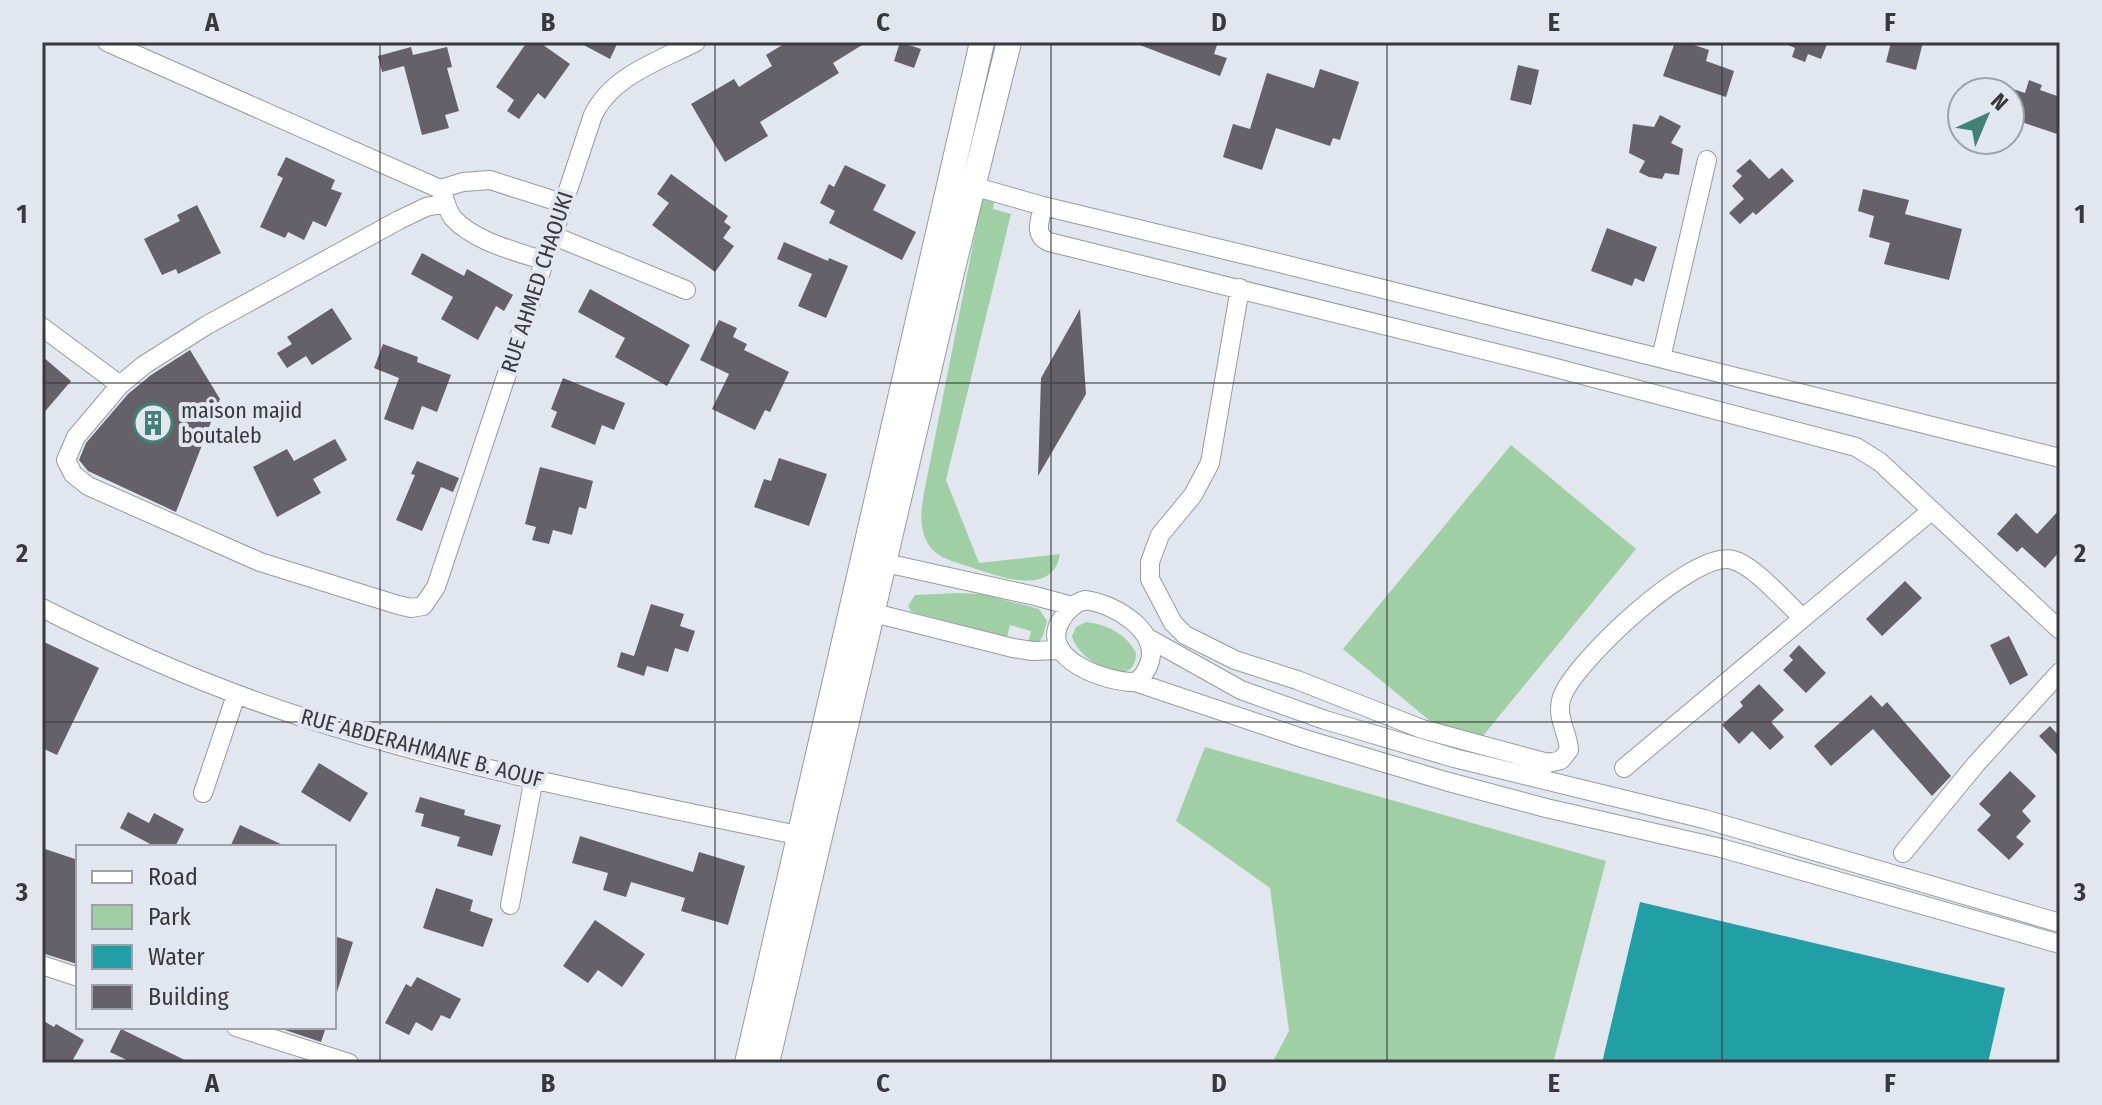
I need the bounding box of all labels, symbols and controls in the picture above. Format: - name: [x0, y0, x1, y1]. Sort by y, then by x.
- text: A: [204, 7, 220, 38]
- text: B: [541, 7, 556, 38]
- text: C: [876, 7, 890, 38]
- text: D: [1211, 7, 1227, 38]
- text: E: [1548, 7, 1560, 38]
- text: F: [1884, 7, 1896, 38]
- north arrow: [1946, 76, 2026, 156]
- text: N: [1985, 88, 2014, 116]
- street label: RUE AHMED CHAOUKI: [495, 188, 579, 376]
- text: 1: [17, 199, 28, 230]
- text: 1: [2075, 199, 2086, 230]
- place label: maison majid boutaleb: [181, 397, 302, 449]
- building icon: maison majid boutaleb: [132, 402, 174, 444]
- text: 2: [15, 538, 28, 569]
- text: 2: [2073, 538, 2086, 569]
- street label: RUE ABDERAHMANE B. AOUF: [298, 703, 546, 793]
- legend: [76, 845, 336, 1029]
- text: Road: [148, 863, 198, 891]
- text: 3: [15, 877, 28, 908]
- text: 3: [2073, 877, 2086, 908]
- text: Park: [148, 903, 191, 931]
- text: Water: [148, 943, 205, 971]
- text: Building: [148, 983, 230, 1011]
- text: A: [204, 1068, 220, 1099]
- text: B: [541, 1068, 556, 1099]
- text: C: [876, 1068, 890, 1099]
- text: D: [1211, 1068, 1227, 1099]
- text: E: [1548, 1068, 1560, 1099]
- text: F: [1884, 1068, 1896, 1099]

